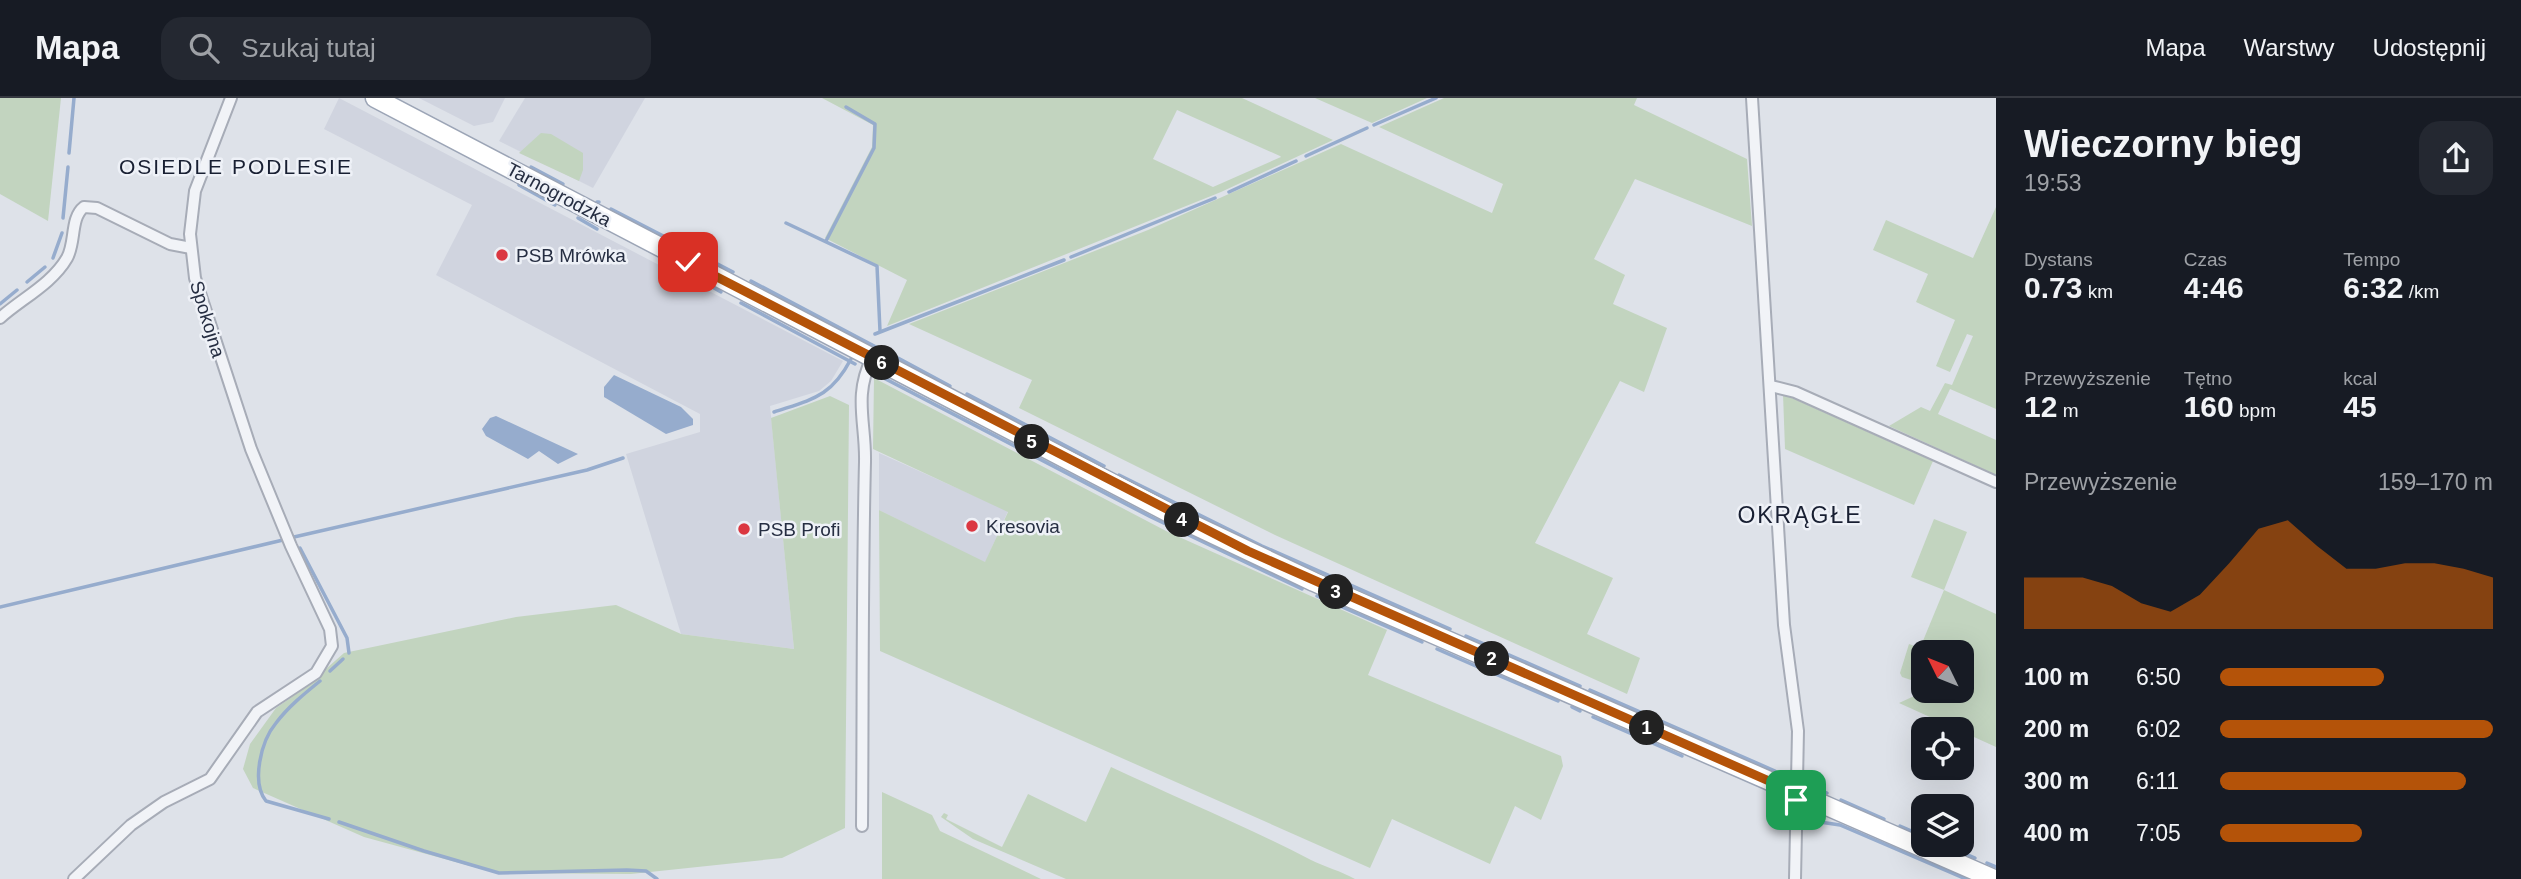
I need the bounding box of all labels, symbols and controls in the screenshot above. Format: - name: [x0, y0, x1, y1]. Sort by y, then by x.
- search box: [161, 17, 651, 80]
- text: Mapa: [35, 29, 119, 66]
- icon: search: [185, 29, 223, 67]
- text: Szukaj tutaj: [241, 33, 376, 63]
- text: Mapa: [2145, 34, 2205, 61]
- text: Warstwy: [2243, 34, 2335, 61]
- text: Udostępnij: [2373, 34, 2486, 61]
- button: share: [2419, 121, 2493, 195]
- text: Wieczorny bieg: [2024, 123, 2302, 165]
- district label: OSIEDLE PODLESIE: [119, 155, 353, 178]
- street label: Tarnogrodzka: [503, 158, 615, 231]
- text: 19:53: [2024, 170, 2082, 196]
- pin: [658, 232, 718, 292]
- icon: check: [669, 243, 707, 281]
- place label: PSB Mrówka: [516, 245, 626, 266]
- marker: PSB Mrówka: [494, 247, 510, 263]
- text: Dystans: [2024, 249, 2093, 270]
- text: Czas: [2184, 249, 2227, 270]
- text: Tempo: [2343, 249, 2400, 270]
- text: 0.73: [2024, 271, 2082, 304]
- text: 4:46: [2184, 271, 2244, 304]
- text: 6:32: [2343, 271, 2403, 304]
- street label: Spokojna: [186, 278, 229, 361]
- text: km: [2082, 281, 2113, 302]
- text: /km: [2403, 281, 2439, 302]
- pin: 6: [864, 345, 900, 380]
- text: 6: [876, 352, 887, 373]
- text: Przewyższenie: [2024, 368, 2151, 389]
- text: Tętno: [2184, 368, 2232, 389]
- text: kcal: [2343, 368, 2377, 389]
- text: 12: [2024, 390, 2057, 423]
- text: 160: [2184, 390, 2234, 423]
- text: 45: [2343, 390, 2377, 423]
- text: m: [2057, 400, 2078, 421]
- text: bpm: [2234, 400, 2276, 421]
- pin: 5: [1014, 424, 1050, 460]
- text: 5: [1026, 431, 1037, 452]
- text: Przewyższenie: [2024, 469, 2177, 495]
- text: 159–170 m: [2378, 469, 2493, 495]
- pin: 4: [1164, 502, 1200, 538]
- district label: OKRĄGŁE: [1737, 502, 1863, 528]
- text: 4: [1176, 509, 1187, 530]
- place label: Kresovia: [986, 516, 1060, 537]
- marker: Kresovia: [964, 518, 980, 534]
- place label: PSB Profi: [758, 519, 840, 540]
- marker: PSB Profi: [736, 521, 752, 537]
- pin: 3: [1318, 574, 1354, 610]
- text: 3: [1330, 581, 1341, 602]
- north arrow: [1911, 640, 1974, 704]
- map controls: [1911, 640, 1974, 857]
- pin: 2: [1474, 642, 1510, 676]
- text: 2: [1486, 648, 1497, 669]
- text: 100 m: [2024, 664, 2089, 690]
- text: 6:50: [2136, 664, 2181, 690]
- pin: 1: [1630, 710, 1664, 746]
- text: 200 m: [2024, 716, 2089, 742]
- text: 6:02: [2136, 716, 2181, 742]
- text: 1: [1641, 717, 1652, 738]
- button: locate: [1911, 717, 1974, 780]
- text: 300 m: [2024, 768, 2089, 794]
- text: 6:11: [2136, 768, 2179, 794]
- pin: [1766, 770, 1826, 830]
- icon: arrive: [1777, 781, 1815, 819]
- button: layers: [1911, 794, 1974, 857]
- text: 400 m: [2024, 820, 2089, 846]
- text: 7:05: [2136, 820, 2181, 846]

